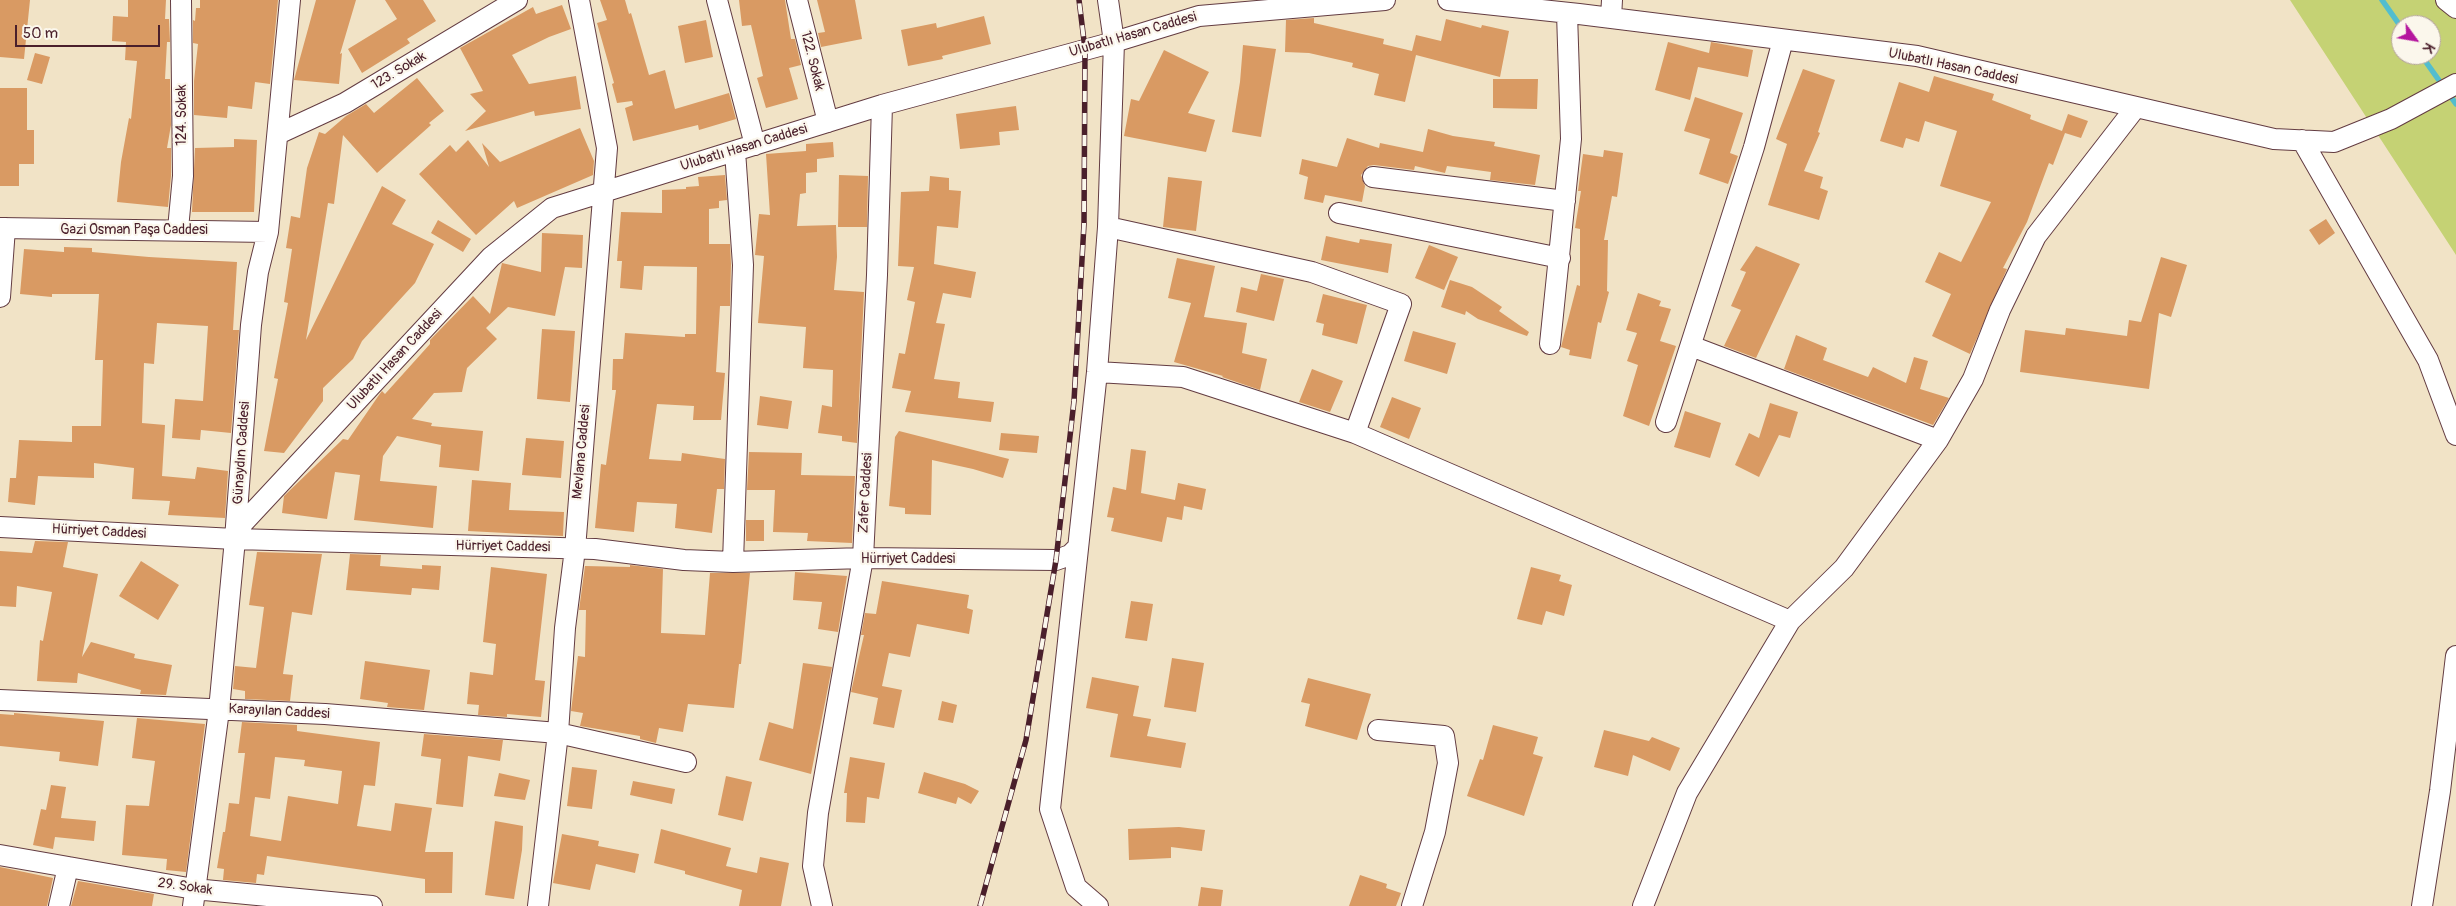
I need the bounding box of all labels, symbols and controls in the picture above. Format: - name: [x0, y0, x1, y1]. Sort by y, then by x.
- street label: Ulubatlı Hasan Caddesi: [1067, 9, 1199, 61]
- scale bar: [18, 15, 162, 47]
- north arrow: [2391, 15, 2441, 65]
- text: 50 m: [23, 24, 58, 43]
- street label: 122. Sokak: [796, 29, 828, 93]
- text: K: [2419, 40, 2438, 56]
- street label: Ulubatlı Hasan Caddesi: [1887, 45, 2019, 89]
- street label: 123. Sokak: [369, 48, 429, 94]
- street label: 124. Sokak: [174, 84, 190, 146]
- street label: Ulubatlı Hasan Caddesi: [679, 121, 809, 175]
- street label: Gazi Osman Paşa Caddesi: [60, 222, 208, 238]
- street label: Ulubatlı Hasan Caddesi: [344, 306, 446, 414]
- street label: Günaydın Caddesi: [230, 401, 254, 505]
- street label: Mevlana Caddesi: [569, 404, 595, 500]
- street label: Zafer Caddesi: [856, 452, 876, 534]
- street label: Hürriyet Caddesi: [51, 521, 147, 543]
- street label: Hürriyet Caddesi: [456, 538, 550, 556]
- street label: Hürriyet Caddesi: [861, 551, 955, 567]
- street label: Karayılan Caddesi: [228, 701, 330, 723]
- street label: 29. Sokak: [157, 875, 213, 899]

